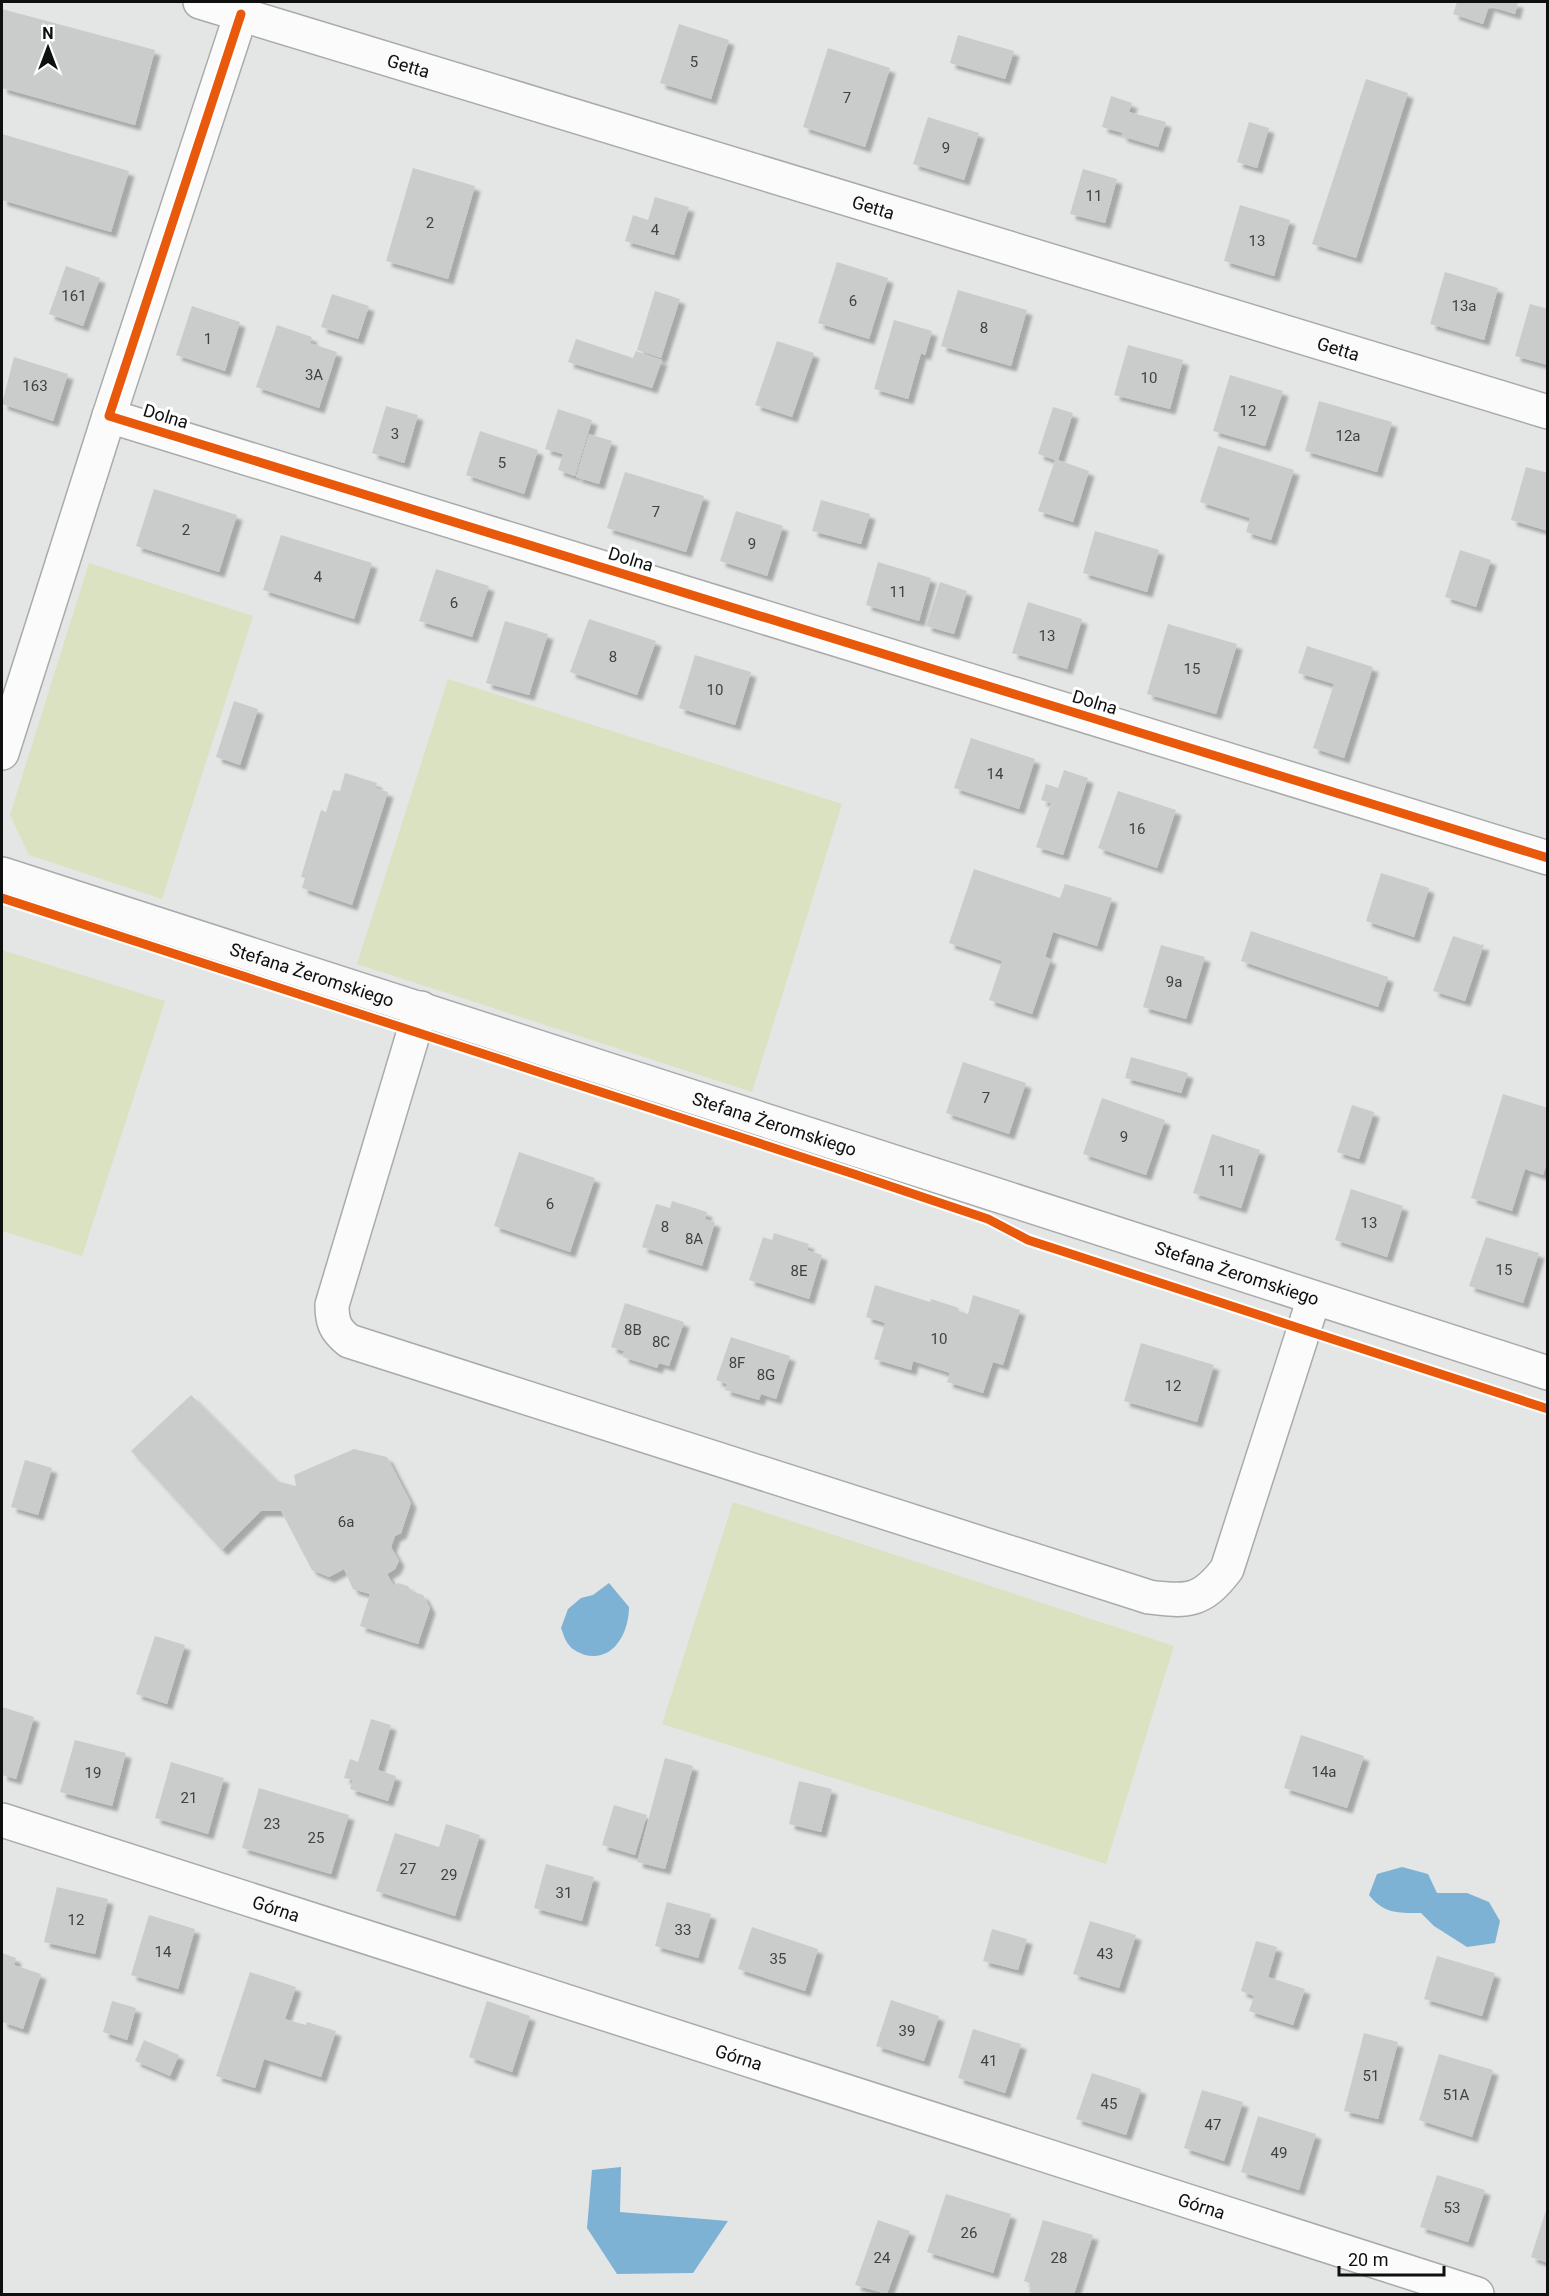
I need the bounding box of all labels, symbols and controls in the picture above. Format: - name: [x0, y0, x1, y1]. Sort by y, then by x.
- north arrow: [18, 18, 78, 78]
- text: N: [42, 24, 54, 43]
- street label: Getta: [385, 49, 432, 82]
- house number: 5: [690, 53, 698, 71]
- house number: 7: [843, 89, 851, 107]
- house number: 9: [942, 139, 950, 157]
- house number: 11: [1086, 187, 1102, 205]
- street label: Getta: [850, 190, 897, 223]
- house number: 2: [426, 214, 434, 232]
- house number: 4: [651, 221, 660, 239]
- house number: 13: [1249, 232, 1265, 250]
- house number: 161: [61, 287, 87, 305]
- house number: 6: [849, 292, 857, 310]
- house number: 13a: [1451, 297, 1477, 315]
- house number: 8: [980, 319, 988, 337]
- house number: 1: [204, 330, 212, 348]
- street label: Getta: [1315, 332, 1362, 365]
- house number: 3A: [305, 366, 323, 384]
- house number: 10: [1141, 369, 1157, 387]
- house number: 163: [22, 377, 48, 395]
- street label: Dolna: [141, 399, 191, 433]
- house number: 12: [1240, 402, 1256, 420]
- house number: 3: [391, 425, 399, 443]
- house number: 12a: [1335, 427, 1361, 445]
- house number: 5: [498, 454, 506, 472]
- house number: 7: [652, 503, 660, 521]
- house number: 2: [182, 521, 190, 539]
- house number: 9: [748, 535, 756, 553]
- street label: Dolna: [606, 542, 656, 576]
- house number: 4: [314, 568, 323, 586]
- house number: 11: [890, 583, 906, 601]
- house number: 6: [450, 594, 458, 612]
- house number: 13: [1039, 627, 1055, 645]
- house number: 8: [609, 648, 617, 666]
- house number: 15: [1184, 660, 1200, 678]
- house number: 10: [707, 681, 723, 699]
- street label: Dolna: [1070, 685, 1120, 719]
- house number: 14: [987, 765, 1004, 783]
- house number: 16: [1129, 820, 1145, 838]
- street label: Stefana Żeromskiego: [228, 938, 397, 1010]
- house number: 9a: [1166, 973, 1182, 991]
- street label: Stefana Żeromskiego: [690, 1087, 859, 1160]
- house number: 7: [982, 1089, 990, 1107]
- house number: 9: [1120, 1128, 1128, 1146]
- house number: 11: [1219, 1162, 1235, 1180]
- house number: 6: [546, 1195, 554, 1213]
- house number: 13: [1361, 1214, 1377, 1232]
- house number: 8: [661, 1218, 669, 1236]
- house number: 8A: [685, 1230, 703, 1248]
- street label: Stefana Żeromskiego: [1153, 1236, 1322, 1309]
- house number: 15: [1496, 1261, 1512, 1279]
- house number: 8E: [791, 1262, 808, 1280]
- house number: 8B: [624, 1321, 642, 1339]
- house number: 10: [931, 1330, 947, 1348]
- house number: 8C: [652, 1333, 670, 1351]
- house number: 8F: [729, 1354, 745, 1372]
- house number: 8G: [757, 1366, 775, 1384]
- house number: 12: [1165, 1377, 1181, 1395]
- house number: 6a: [338, 1513, 354, 1531]
- house number: 14a: [1311, 1763, 1337, 1781]
- house number: 19: [85, 1764, 101, 1782]
- house number: 21: [181, 1789, 197, 1807]
- house number: 23: [264, 1815, 280, 1833]
- house number: 25: [308, 1829, 324, 1847]
- house number: 27: [400, 1860, 416, 1878]
- house number: 29: [441, 1866, 457, 1884]
- house number: 31: [556, 1884, 572, 1902]
- street label: Górna: [250, 1891, 302, 1926]
- house number: 12: [68, 1911, 84, 1929]
- house number: 33: [675, 1921, 691, 1939]
- house number: 14: [155, 1943, 172, 1961]
- house number: 43: [1097, 1945, 1113, 1963]
- house number: 35: [770, 1950, 786, 1968]
- house number: 39: [899, 2022, 915, 2040]
- street label: Górna: [713, 2039, 765, 2074]
- house number: 41: [981, 2052, 997, 2070]
- house number: 51: [1363, 2067, 1379, 2085]
- house number: 51A: [1443, 2086, 1470, 2104]
- house number: 45: [1101, 2095, 1117, 2113]
- house number: 47: [1205, 2116, 1221, 2134]
- house number: 49: [1271, 2144, 1287, 2162]
- street label: Górna: [1175, 2188, 1228, 2223]
- house number: 53: [1444, 2199, 1460, 2217]
- house number: 26: [961, 2224, 977, 2242]
- scale bar: [1339, 2239, 1444, 2277]
- house number: 24: [874, 2249, 891, 2267]
- house number: 28: [1051, 2249, 1067, 2267]
- text: 20 m: [1348, 2249, 1388, 2270]

